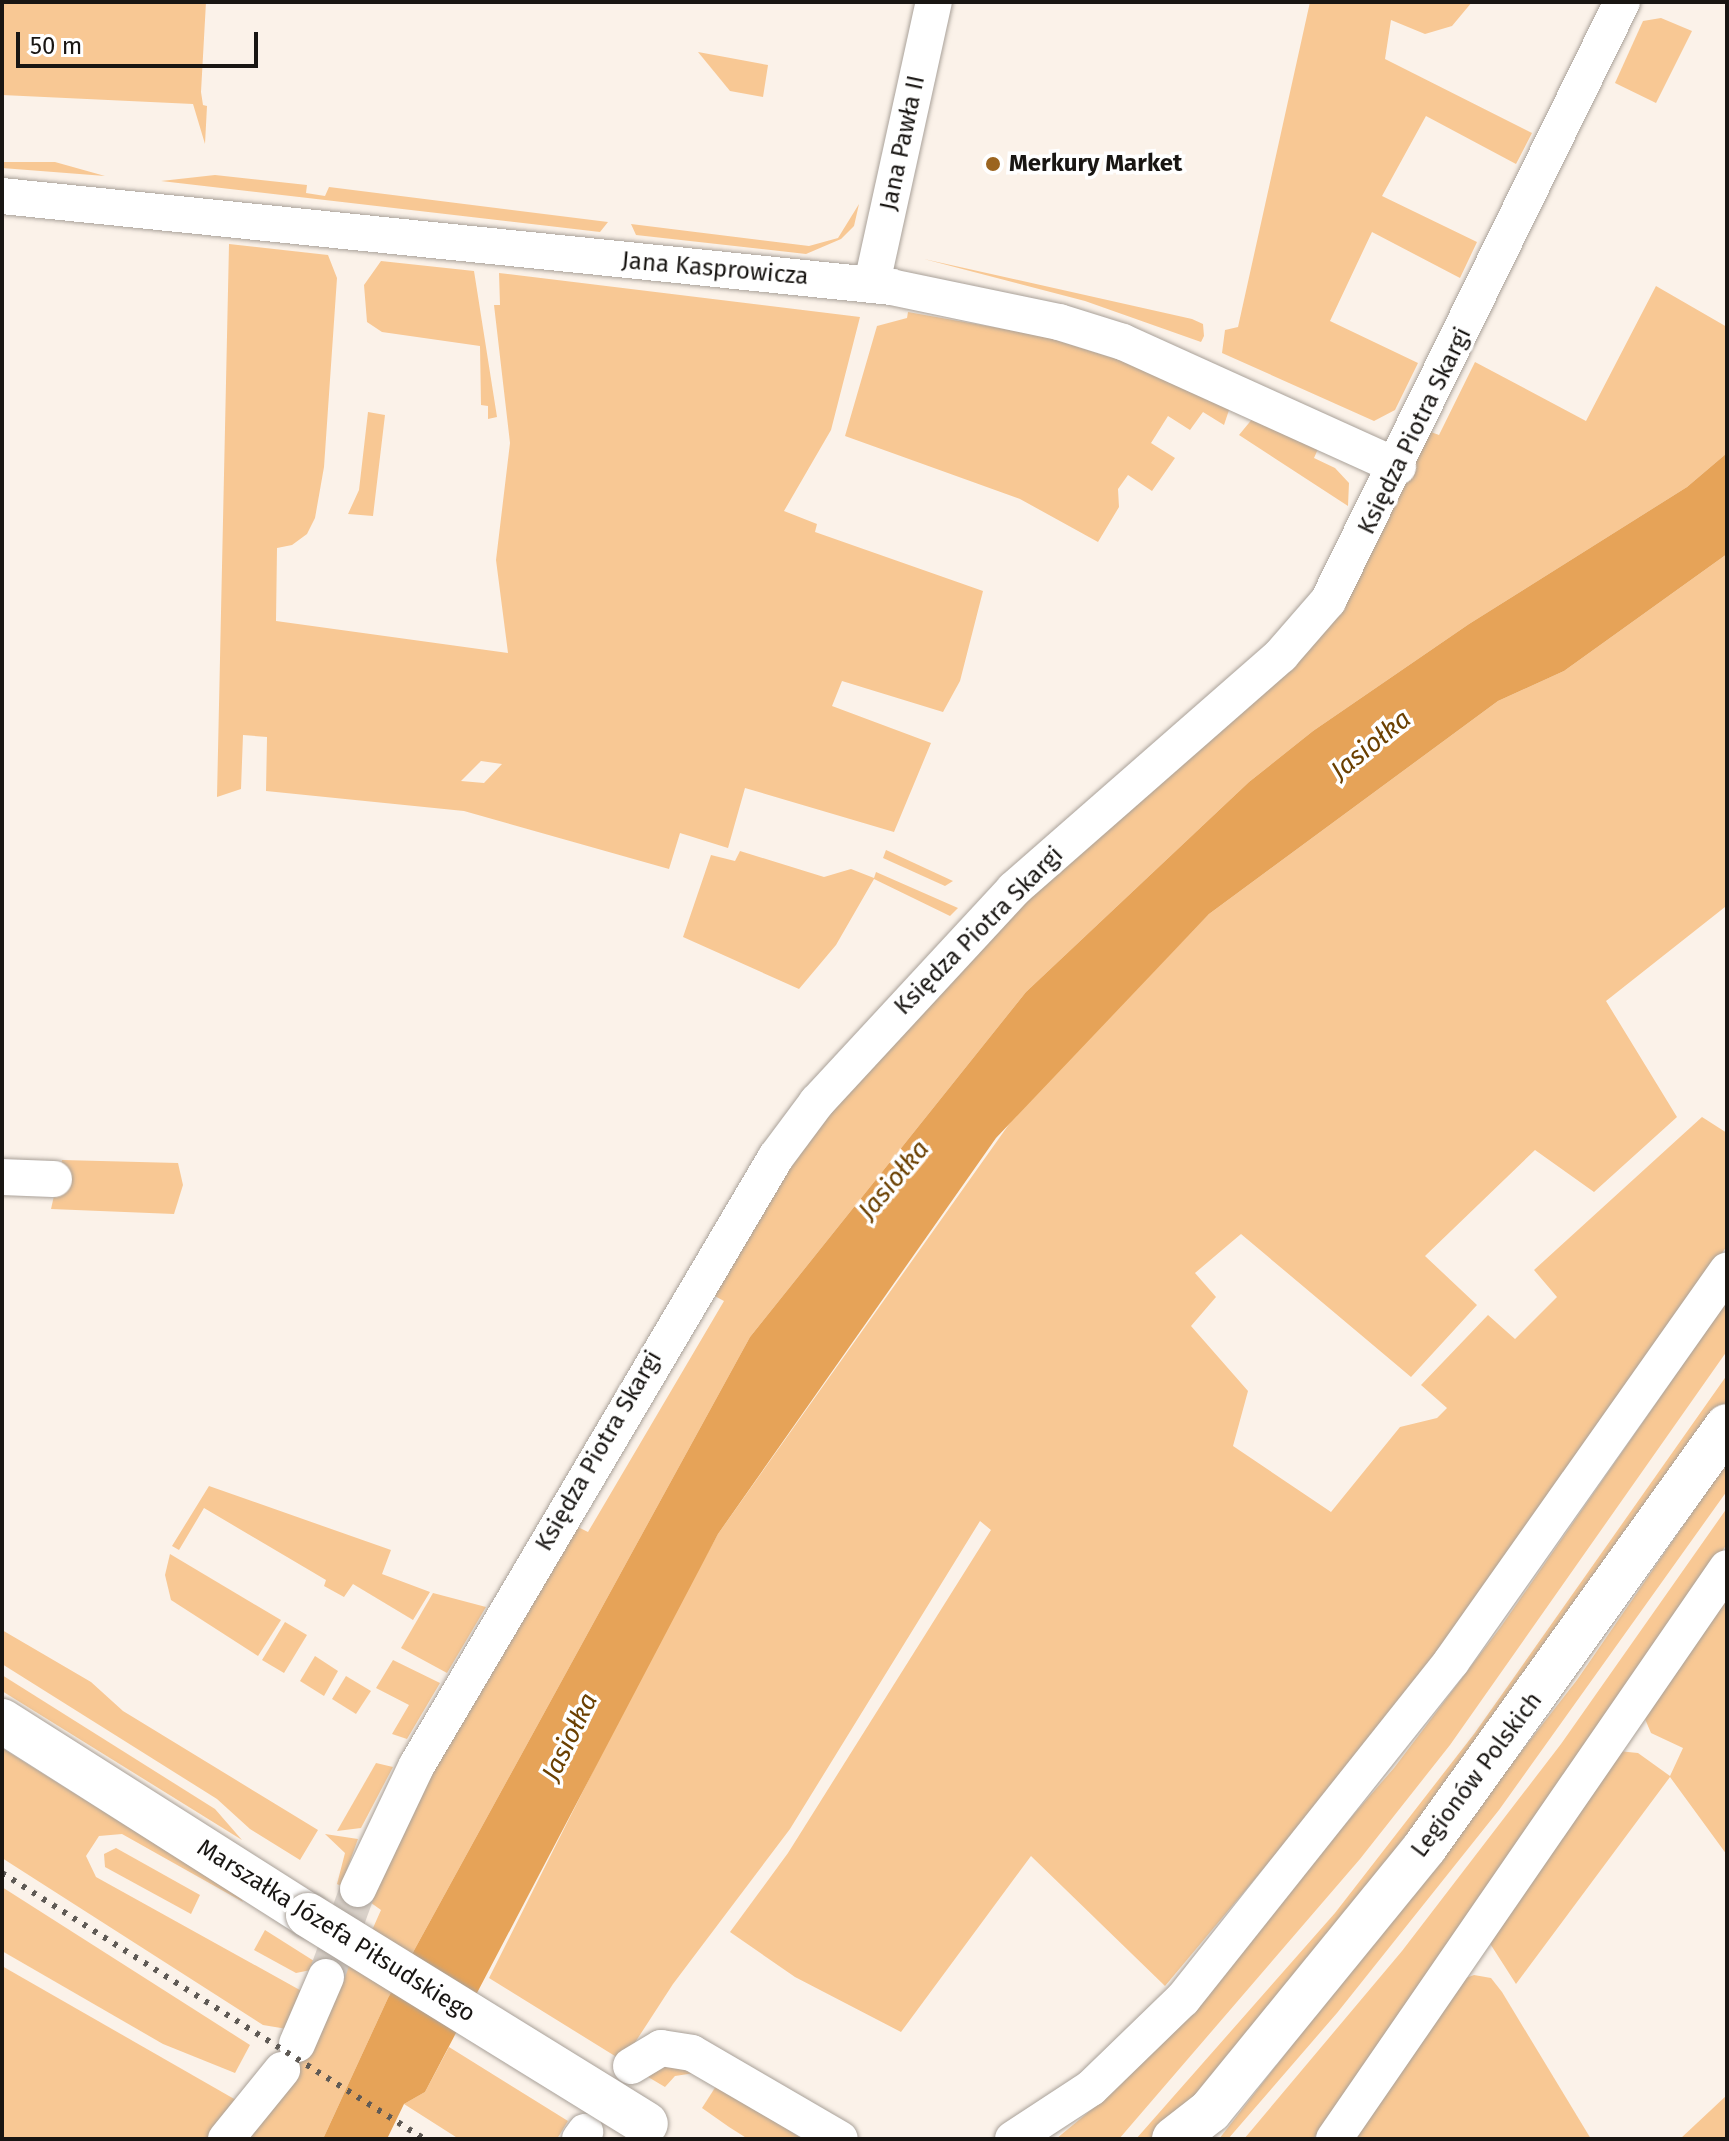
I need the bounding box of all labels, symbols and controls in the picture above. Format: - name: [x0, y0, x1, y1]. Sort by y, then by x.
- scale bar: [20, 16, 262, 66]
- text: 50 m: [30, 32, 82, 60]
- street label: Jana Pawła II: [875, 73, 931, 213]
- place label: Merkury Market: [1009, 150, 1182, 178]
- marker: Merkury Market: [984, 155, 1002, 173]
- street label: Jana Kasprowicza: [620, 246, 810, 292]
- street label: Księdza Piotra Skargi: [1352, 323, 1478, 539]
- water label: Jasiołka: [1325, 703, 1417, 787]
- street label: Księdza Piotra Skargi: [889, 841, 1069, 1021]
- water label: Jasiołka: [852, 1134, 936, 1226]
- street label: Księdza Piotra Skargi: [530, 1346, 668, 1556]
- street label: Legionów Polskich: [1405, 1687, 1549, 1863]
- water label: Jasiołka: [535, 1688, 605, 1786]
- street label: Marszałka Józefa Piłsudskiego: [192, 1833, 480, 2029]

